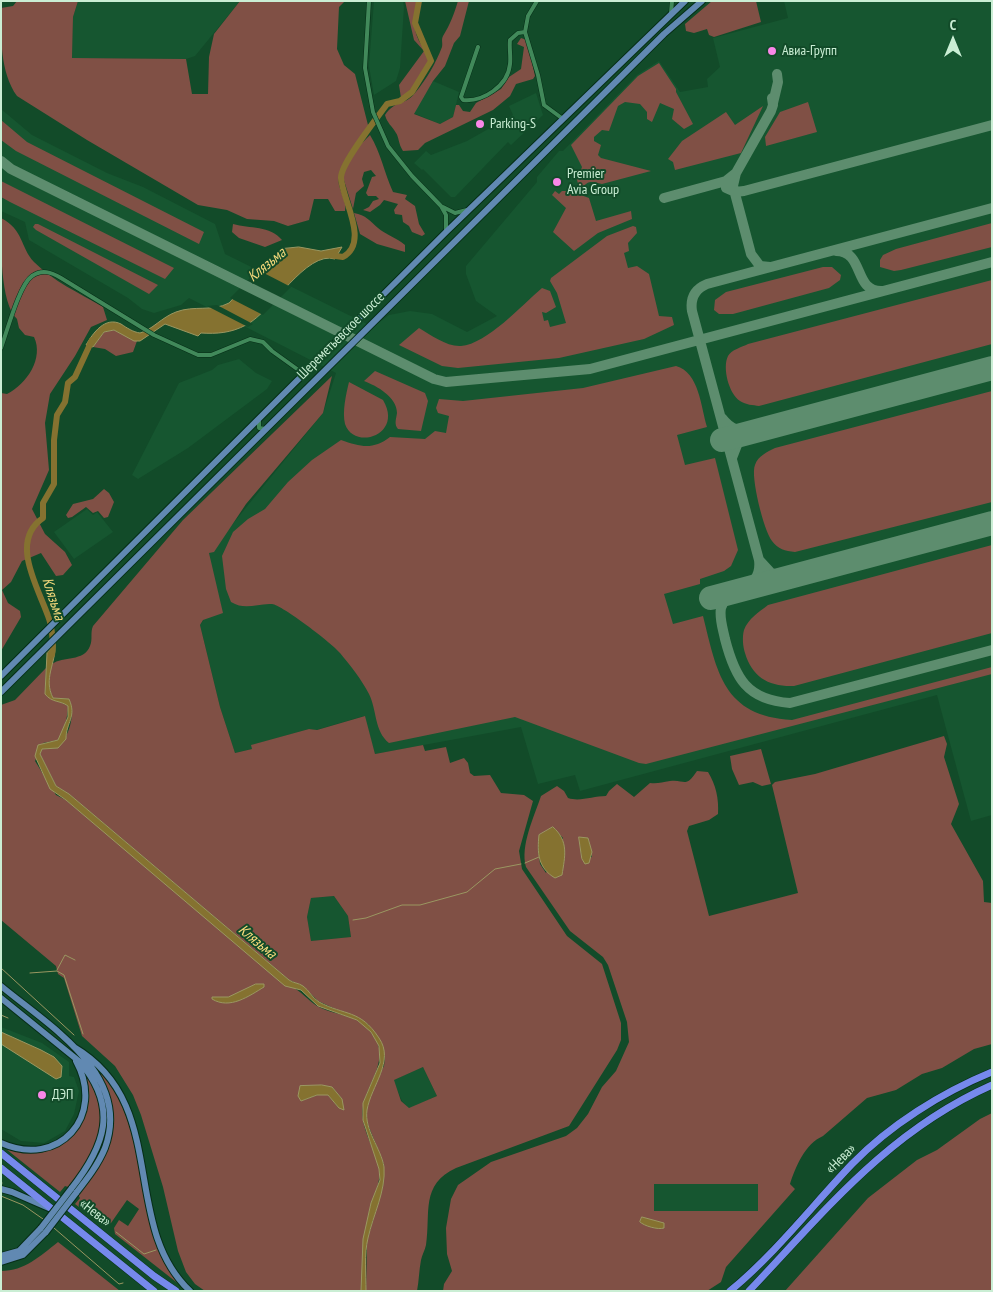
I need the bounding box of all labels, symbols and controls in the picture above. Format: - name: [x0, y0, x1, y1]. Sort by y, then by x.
- north arrow: [928, 15, 978, 65]
- text: С: [950, 16, 956, 34]
- place label: Авиа-Групп: [782, 43, 837, 59]
- marker: Авиа-Групп: [766, 45, 778, 57]
- place label: Parking-S: [490, 116, 536, 132]
- marker: Parking-S: [474, 118, 486, 130]
- place label: Premier Avia Group: [567, 166, 619, 198]
- marker: Premier Avia Group: [551, 176, 563, 188]
- water label: Клязьма: [244, 244, 290, 286]
- street label: Шереметьевское шоссе: [294, 289, 388, 383]
- water label: Клязьма: [38, 575, 68, 623]
- water label: Клязьма: [234, 921, 280, 963]
- place label: ДЭП: [52, 1087, 73, 1103]
- marker: ДЭП: [36, 1089, 48, 1101]
- street label: «Нева»: [823, 1141, 859, 1177]
- street label: «Нева»: [76, 1196, 114, 1230]

